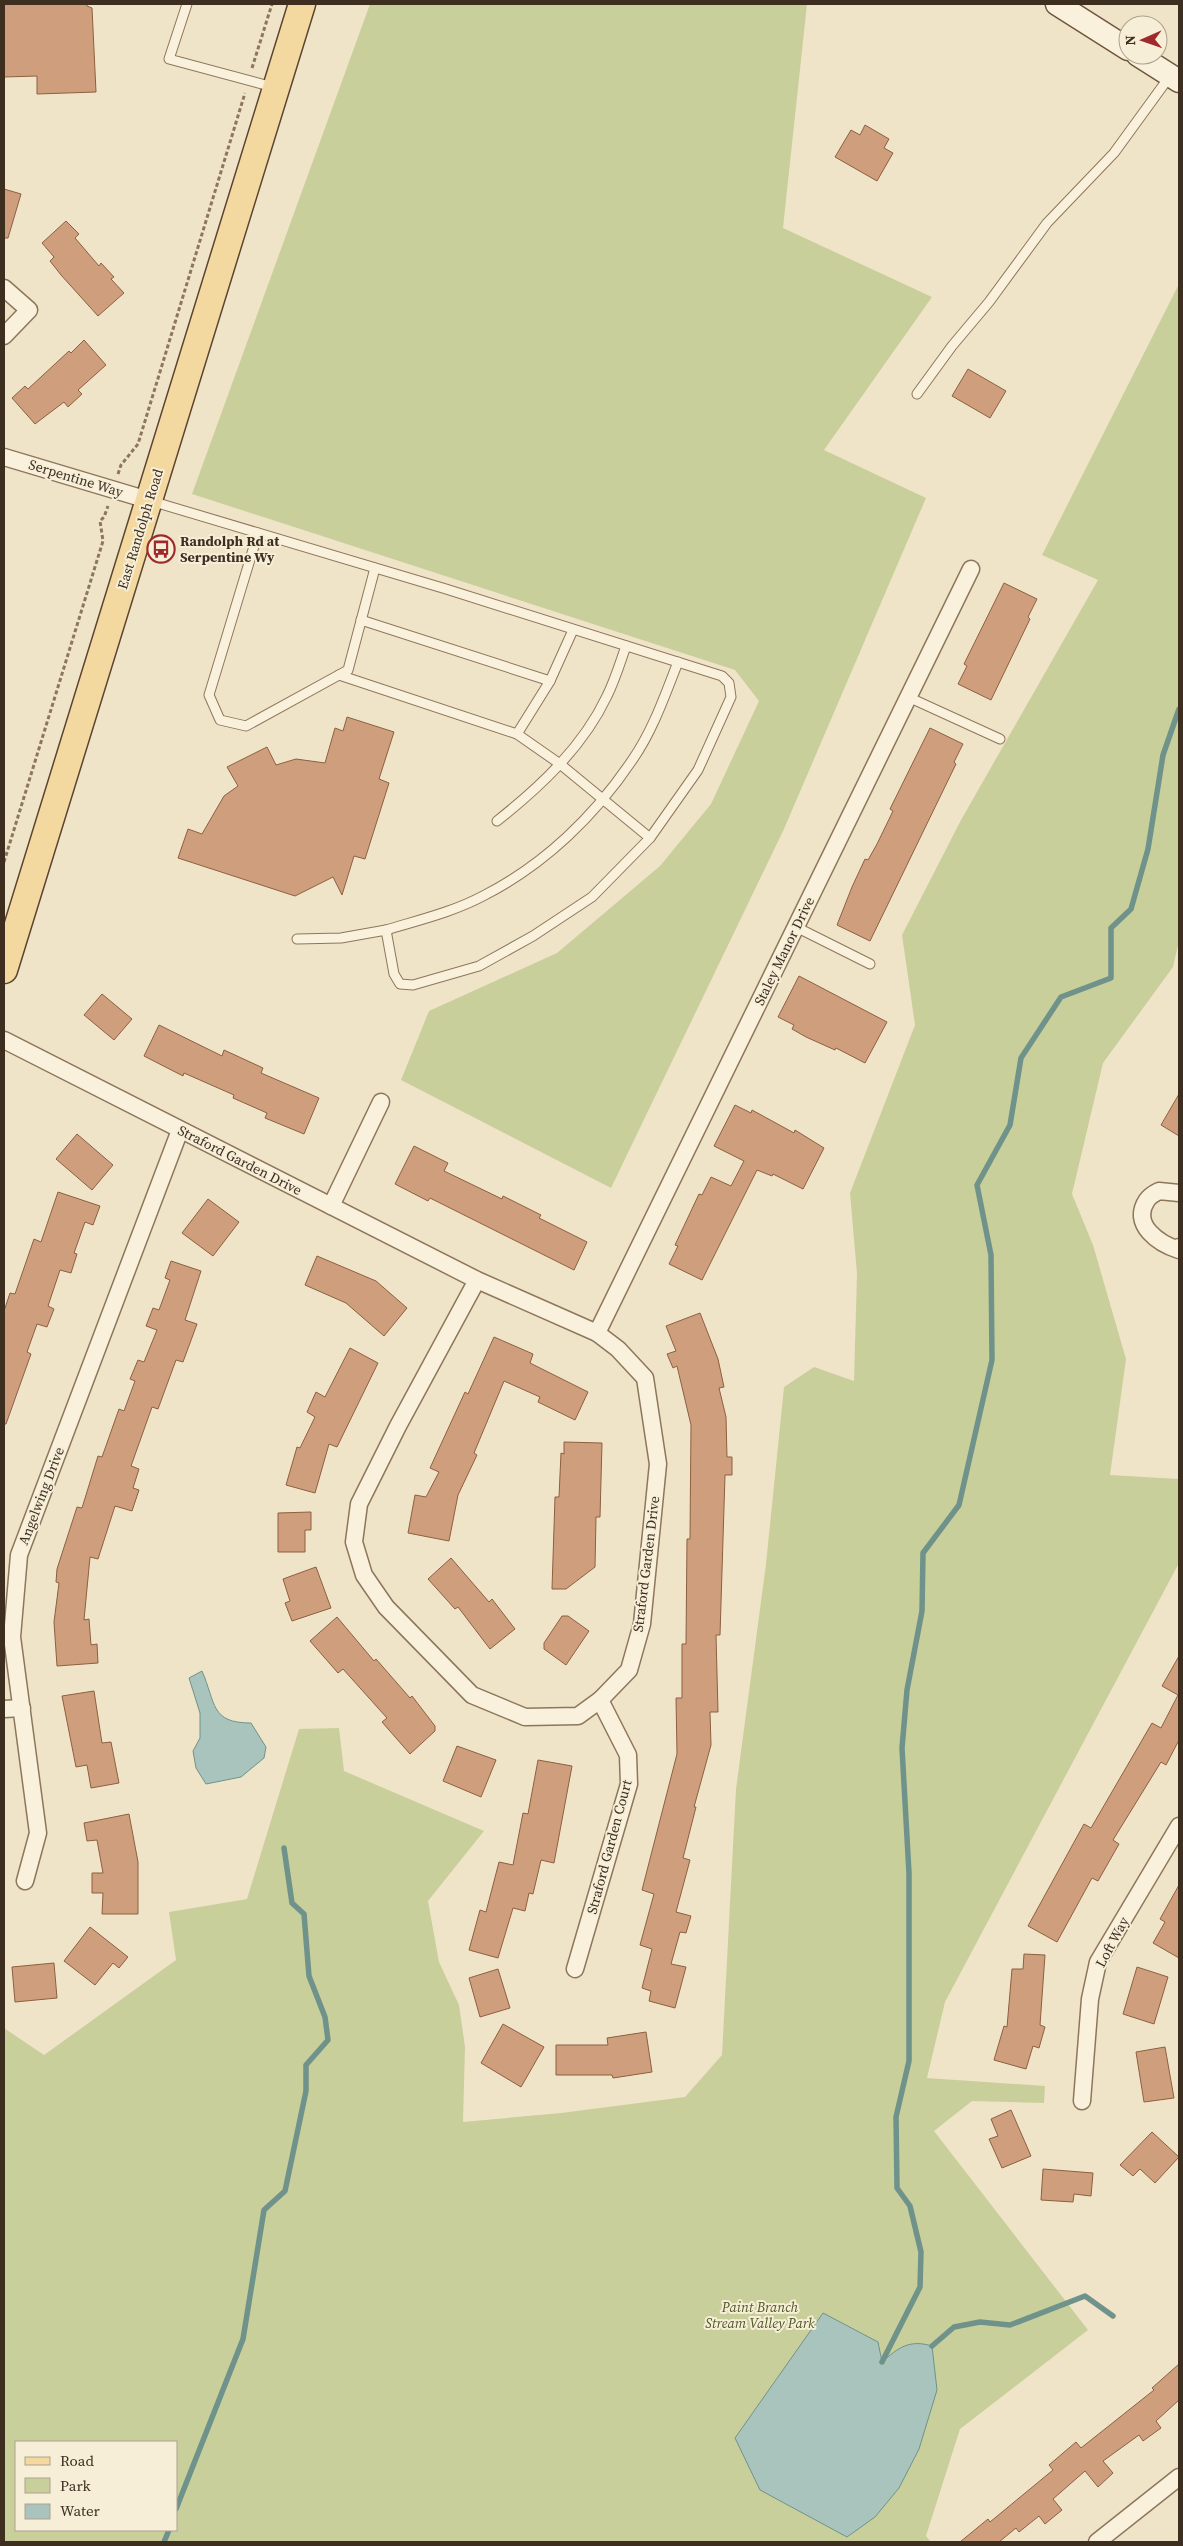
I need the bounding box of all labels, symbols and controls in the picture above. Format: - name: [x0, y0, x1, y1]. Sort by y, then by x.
- north arrow: [1118, 15, 1168, 65]
- text: N: [1120, 35, 1140, 46]
- street label: Serpentine Way: [26, 454, 126, 502]
- street label: East Randolph Road: [112, 466, 168, 592]
- place label: Randolph Rd at Serpentine Wy: [180, 531, 280, 567]
- bus stop icon: Randolph Rd at Serpentine Wy: [146, 534, 176, 564]
- street label: Staley Manor Drive: [749, 893, 819, 1009]
- street label: Straford Garden Drive: [174, 1120, 306, 1200]
- street label: Angelwing Drive: [13, 1444, 69, 1548]
- street label: Straford Garden Drive: [628, 1495, 664, 1633]
- street label: Straford Garden Court: [581, 1777, 637, 1916]
- street label: Loft Way: [1090, 1912, 1134, 1971]
- park label: Paint Branch Stream Valley Park: [705, 2297, 815, 2333]
- legend: [15, 2441, 178, 2531]
- text: Road: [60, 2450, 94, 2471]
- text: Park: [60, 2475, 92, 2496]
- text: Water: [60, 2500, 101, 2521]

